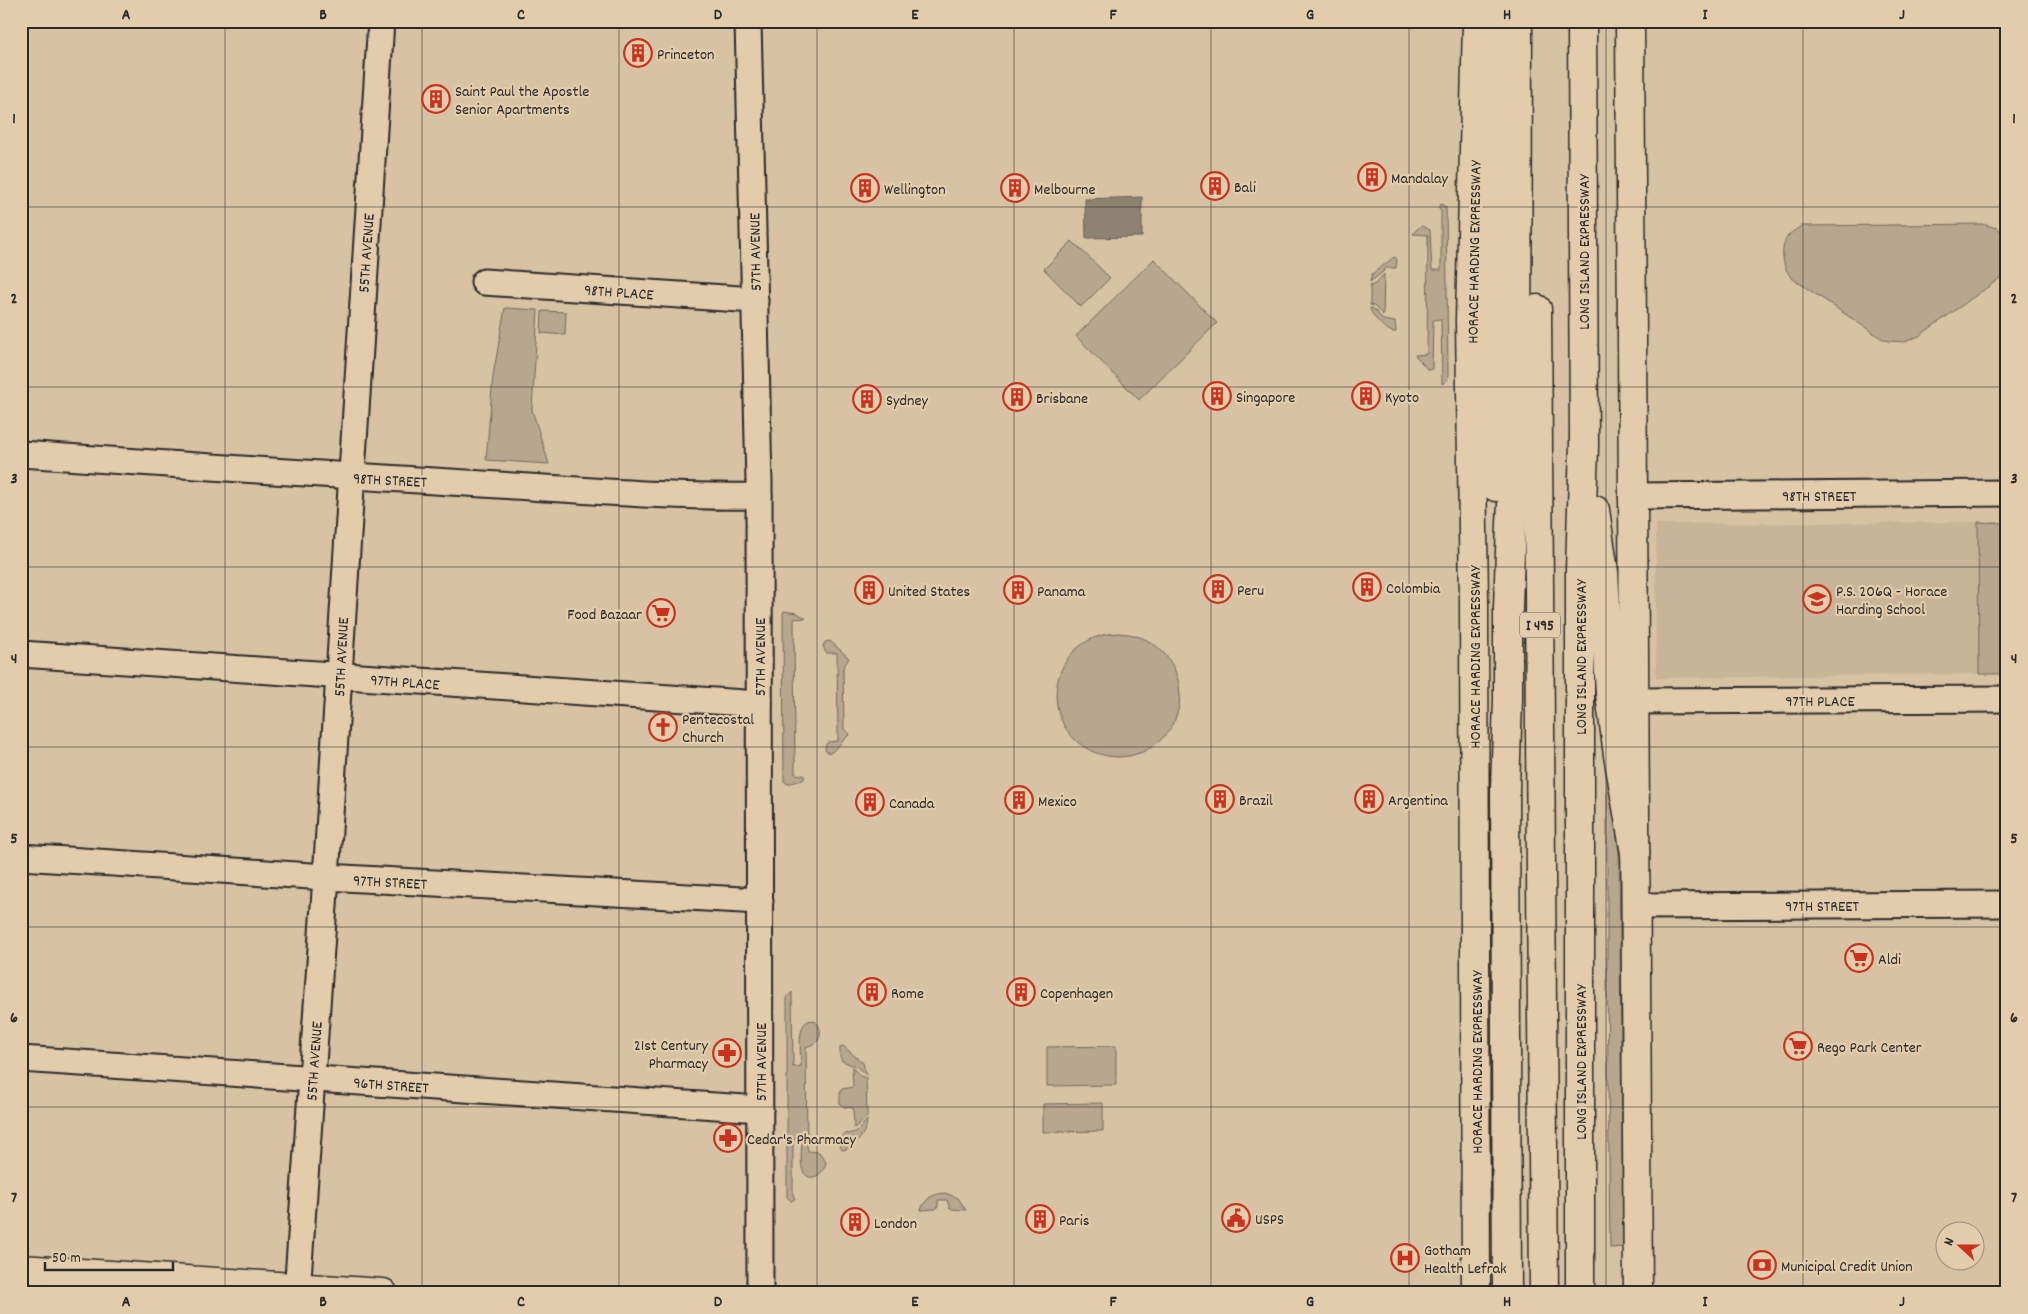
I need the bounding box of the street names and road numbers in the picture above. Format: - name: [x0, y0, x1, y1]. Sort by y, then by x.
- street label: HORACE HARDING EXPRESSWAY: [1462, 159, 1489, 344]
- street label: LONG ISLAND EXPRESSWAY: [1574, 173, 1597, 330]
- street label: 55TH AVENUE: [353, 212, 382, 294]
- street label: 57TH AVENUE: [744, 212, 769, 291]
- street label: 98TH PLACE: [583, 280, 655, 307]
- street label: 98TH STREET: [352, 468, 428, 495]
- street label: 98TH STREET: [1782, 486, 1857, 509]
- street label: HORACE HARDING EXPRESSWAY: [1465, 564, 1488, 749]
- street label: LONG ISLAND EXPRESSWAY: [1571, 578, 1594, 735]
- road number: I 495: [1520, 612, 1560, 638]
- street label: 55TH AVENUE: [329, 616, 356, 698]
- street label: 57TH AVENUE: [750, 617, 773, 696]
- street label: 97TH PLACE: [369, 670, 441, 697]
- street label: 97TH PLACE: [1785, 691, 1855, 714]
- street label: 97TH STREET: [352, 870, 428, 897]
- street label: 97TH STREET: [1785, 896, 1860, 919]
- street label: HORACE HARDING EXPRESSWAY: [1467, 969, 1490, 1154]
- street label: LONG ISLAND EXPRESSWAY: [1571, 983, 1594, 1140]
- street label: 55TH AVENUE: [301, 1020, 330, 1102]
- street label: 57TH AVENUE: [751, 1022, 774, 1101]
- street label: 96TH STREET: [352, 1072, 430, 1101]

